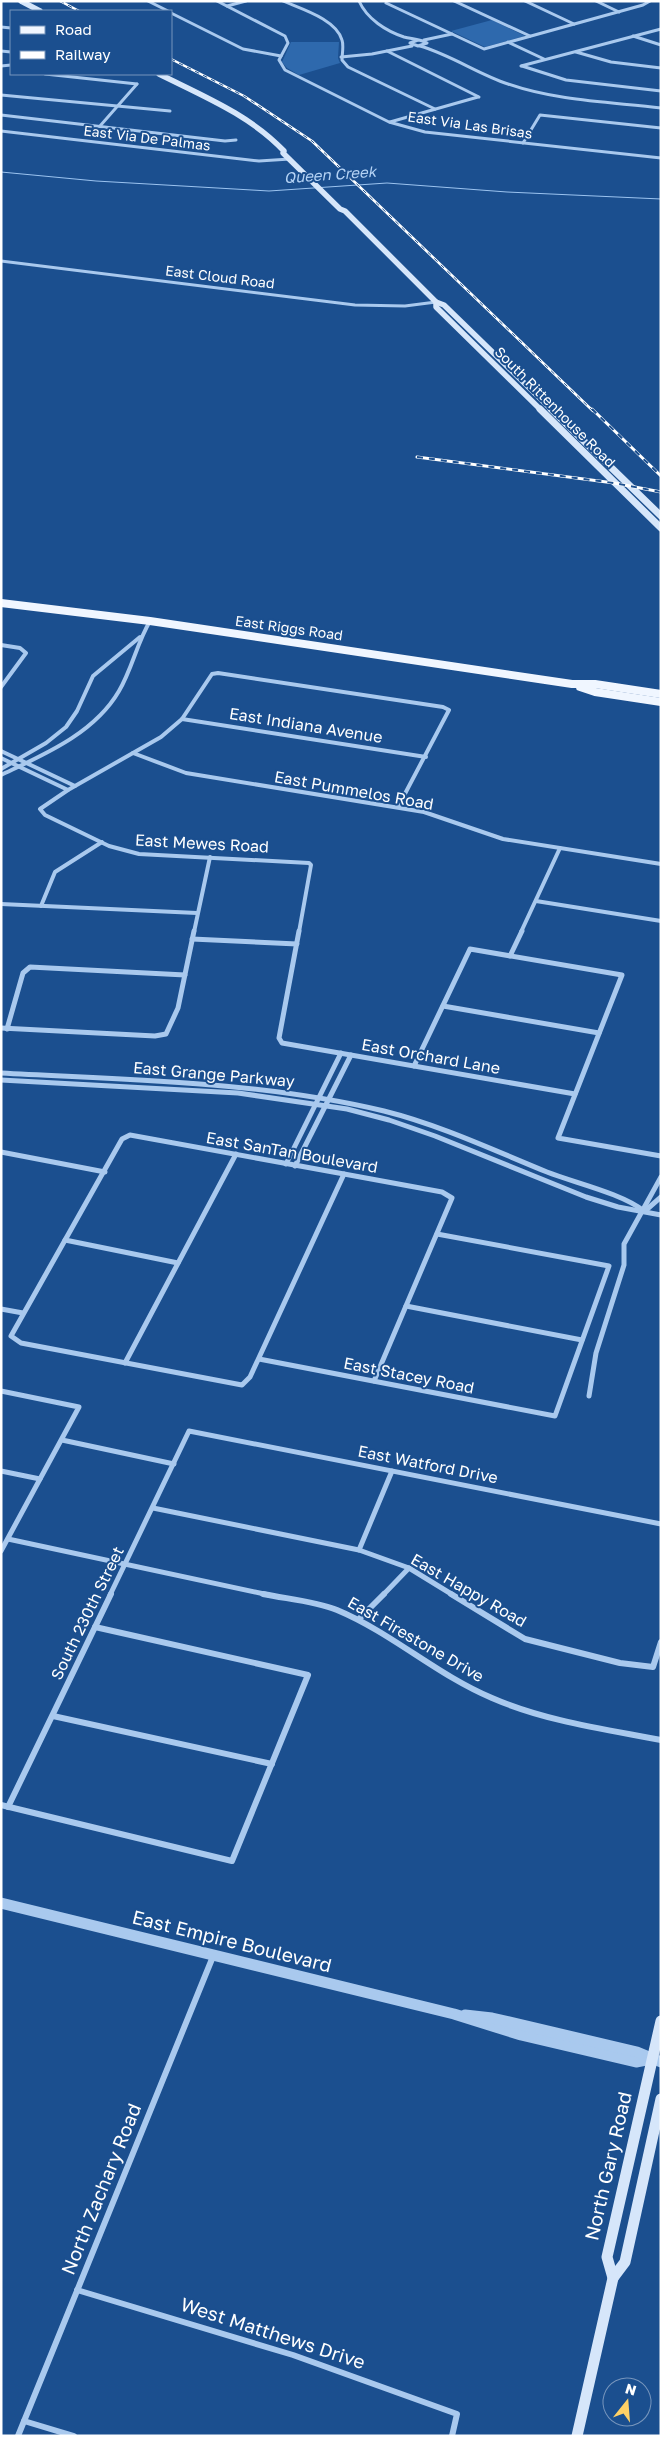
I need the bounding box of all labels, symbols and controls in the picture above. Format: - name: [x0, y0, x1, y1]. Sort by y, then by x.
- legend: [10, 10, 172, 75]
- text: Road: [55, 20, 92, 38]
- text: Railway: [55, 45, 111, 63]
- street label: East Via Las Brisas: [407, 107, 533, 142]
- street label: East Via De Palmas: [83, 121, 212, 154]
- water label: Queen Creek: [283, 162, 378, 186]
- street label: East Cloud Road: [164, 261, 276, 292]
- street label: South Rittenhouse Road: [492, 343, 619, 470]
- street label: East Riggs Road: [234, 612, 344, 643]
- street label: East Indiana Avenue: [228, 703, 384, 747]
- street label: East Pummelos Road: [273, 766, 435, 814]
- street label: East Mewes Road: [134, 830, 270, 856]
- street label: East Orchard Lane: [360, 1034, 502, 1078]
- street label: East Grange Parkway: [132, 1057, 296, 1091]
- street label: East SanTan Boulevard: [205, 1127, 379, 1177]
- street label: East Stacey Road: [342, 1353, 476, 1397]
- street label: East Watford Drive: [356, 1441, 500, 1487]
- street label: South 230th Street: [46, 1543, 128, 1683]
- street label: East Happy Road: [408, 1549, 530, 1631]
- street label: East Firestone Drive: [344, 1592, 488, 1686]
- street label: East Empire Boulevard: [130, 1905, 334, 1976]
- street label: North Gary Road: [579, 2089, 636, 2242]
- street label: North Zachary Road: [56, 2100, 145, 2278]
- street label: West Matthews Drive: [178, 2292, 368, 2373]
- north arrow: [602, 2377, 652, 2427]
- text: N: [623, 2379, 639, 2399]

